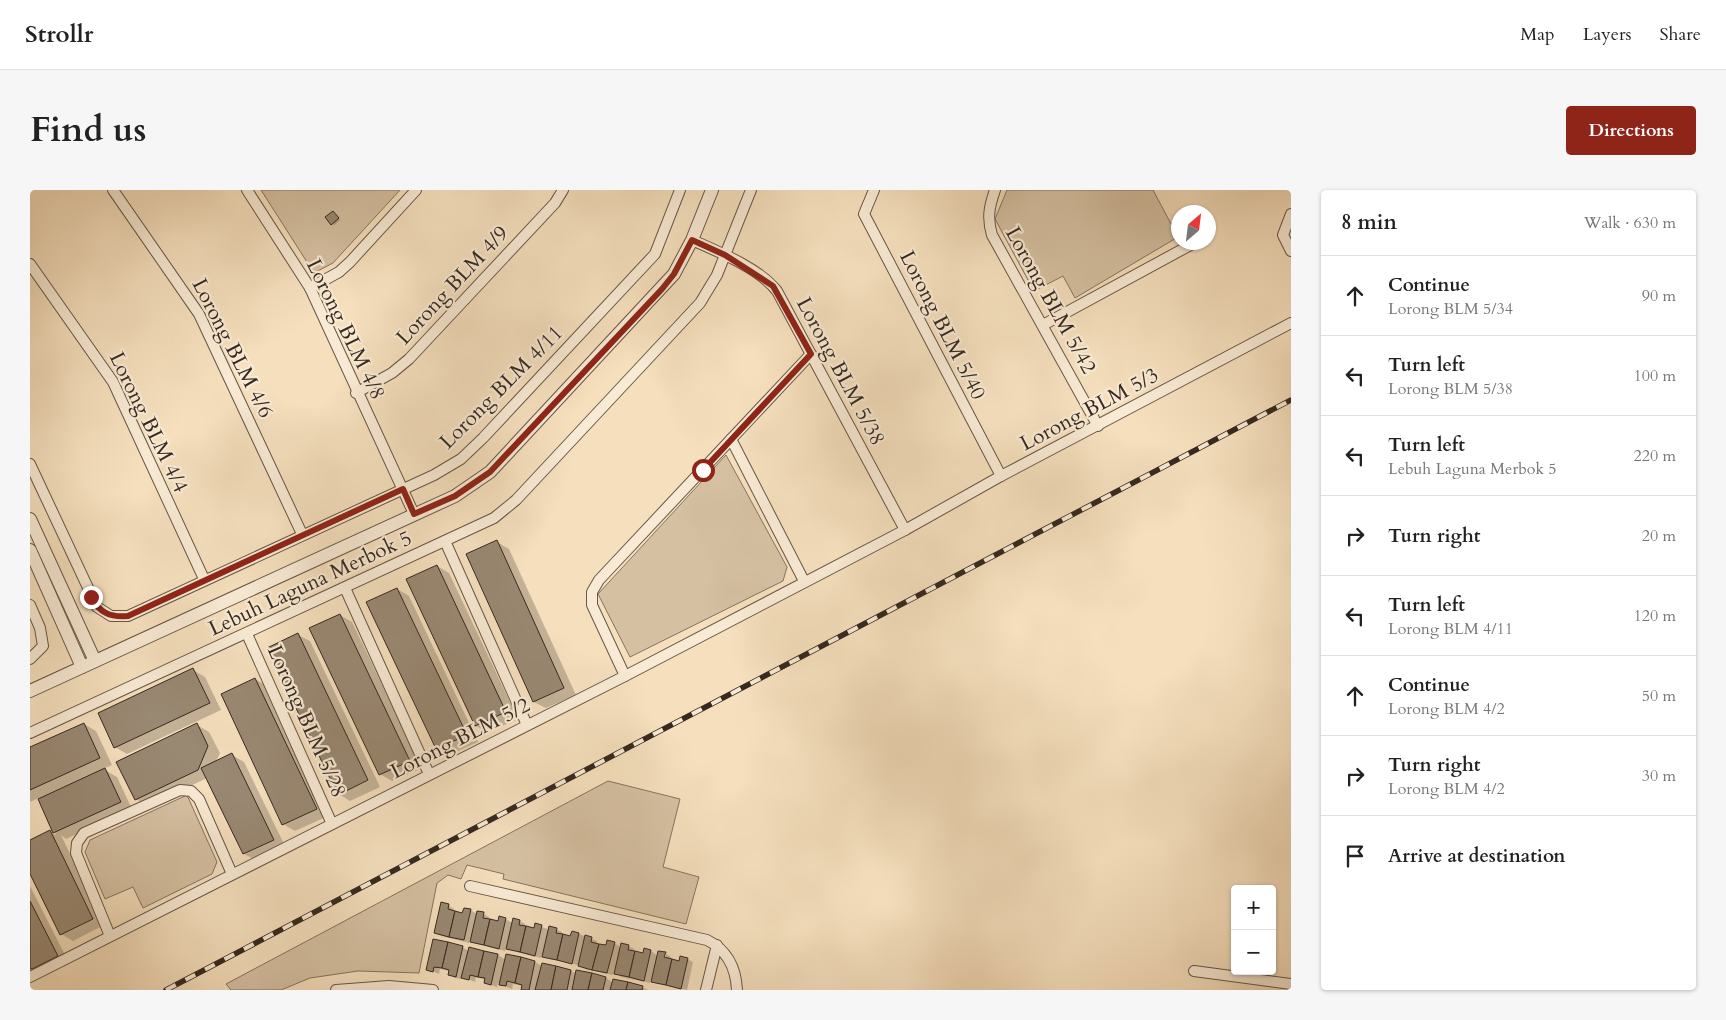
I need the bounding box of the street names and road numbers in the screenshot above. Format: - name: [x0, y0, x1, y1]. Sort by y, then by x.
- street label: Lorong BLM 4/9: [390, 219, 515, 351]
- street label: Lorong BLM 5/42: [998, 222, 1103, 379]
- street label: Lorong BLM 5/40: [892, 246, 993, 405]
- street label: Lorong BLM 4/8: [299, 254, 392, 404]
- street label: Lorong BLM 4/6: [185, 273, 280, 423]
- street label: Lorong BLM 5/38: [789, 292, 892, 450]
- street label: Lorong BLM 4/11: [433, 319, 570, 456]
- street label: Lorong BLM 4/4: [102, 347, 195, 498]
- street label: Lorong BLM 5/3: [1015, 361, 1164, 458]
- street label: Lebuh Laguna Merbok 5: [204, 524, 417, 643]
- street label: Lorong BLM 5/28: [260, 640, 353, 802]
- street label: Lorong BLM 5/2: [385, 691, 535, 786]

